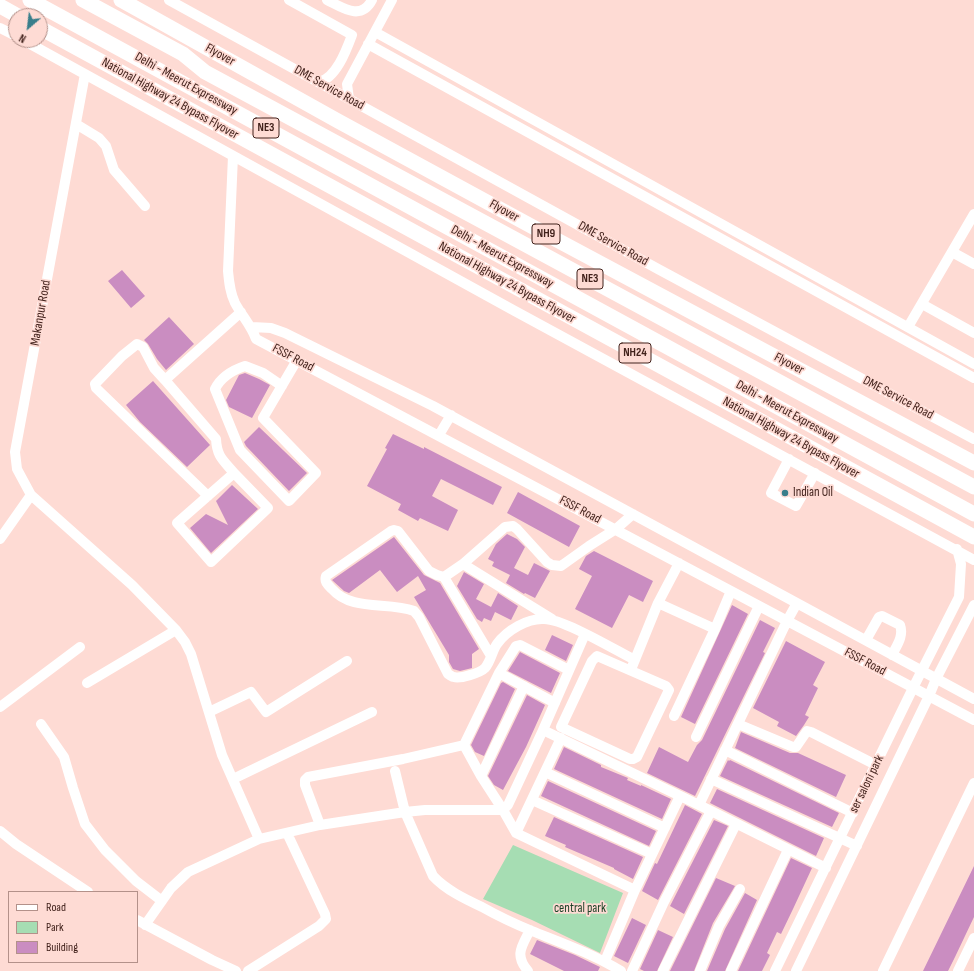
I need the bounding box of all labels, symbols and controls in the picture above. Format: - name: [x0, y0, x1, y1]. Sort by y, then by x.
- north arrow: [8, 8, 48, 48]
- text: N: [17, 31, 28, 45]
- street label: Flyover: [202, 41, 238, 69]
- street label: Delhi - Meerut Expressway: [132, 49, 240, 119]
- street label: National Highway 24 Bypass Flyover: [99, 55, 241, 143]
- street label: DME Service Road: [291, 62, 367, 114]
- road number: NE3: [253, 118, 279, 138]
- street label: Flyover: [486, 197, 522, 225]
- street label: DME Service Road: [575, 218, 651, 270]
- street label: Delhi - Meerut Expressway: [448, 222, 556, 292]
- road number: NH9: [532, 224, 560, 244]
- street label: National Highway 24 Bypass Flyover: [436, 239, 578, 327]
- road number: NE3: [577, 269, 603, 289]
- street label: Makanpur Road: [28, 279, 54, 347]
- street label: FSSF Road: [270, 341, 316, 375]
- road number: NH24: [619, 343, 651, 363]
- street label: Flyover: [771, 350, 807, 378]
- street label: DME Service Road: [860, 373, 936, 423]
- street label: Delhi - Meerut Expressway: [733, 377, 841, 447]
- street label: National Highway 24 Bypass Flyover: [720, 394, 862, 482]
- place label: Indian Oil: [793, 485, 833, 501]
- marker: Indian Oil: [780, 488, 790, 498]
- street label: FSSF Road: [557, 493, 603, 527]
- street label: FSSF Road: [842, 645, 888, 679]
- street label: ser saloni park: [846, 753, 888, 815]
- legend: [8, 891, 138, 963]
- text: Road: [46, 900, 66, 915]
- park label: central park: [554, 901, 606, 917]
- text: Park: [46, 920, 64, 935]
- text: Building: [46, 940, 78, 955]

